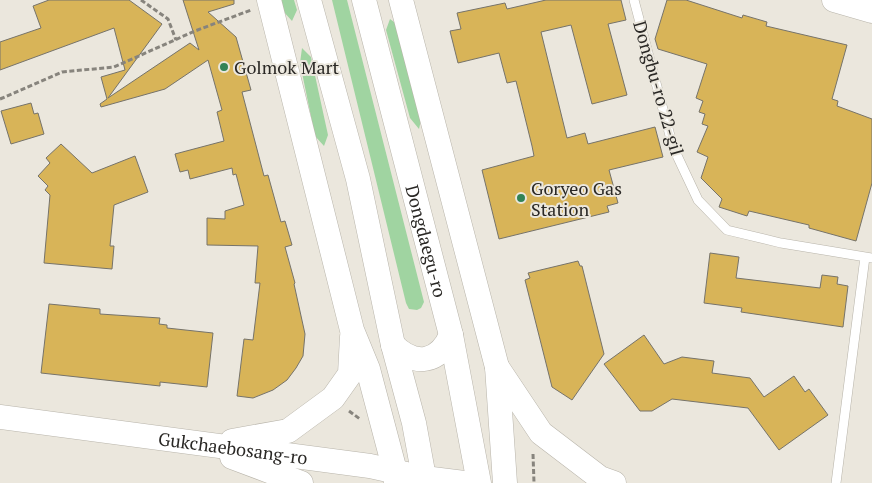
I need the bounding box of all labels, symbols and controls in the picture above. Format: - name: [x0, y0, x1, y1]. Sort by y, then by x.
- street label: Dongbu-ro 22-gil: [628, 18, 690, 158]
- place label: Golmok Mart: [234, 55, 340, 79]
- marker: Golmok Mart: [218, 61, 230, 73]
- place label: Goryeo Gas Station: [531, 176, 622, 221]
- street label: Dongdaegu-ro: [400, 182, 453, 300]
- marker: Goryeo Gas Station: [515, 192, 527, 204]
- street label: Gukchaebosang-ro: [157, 426, 309, 470]

